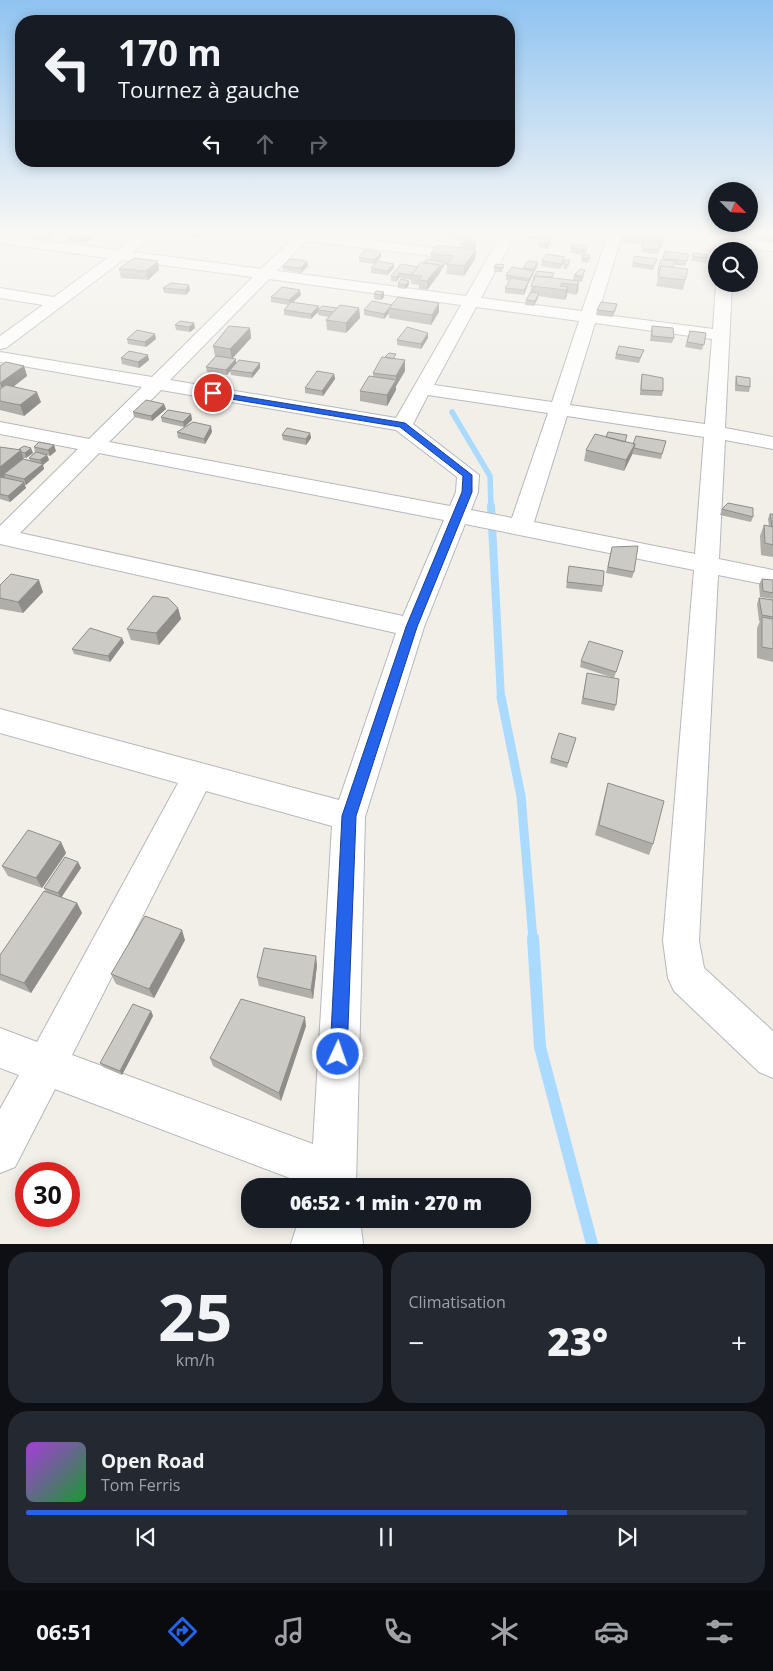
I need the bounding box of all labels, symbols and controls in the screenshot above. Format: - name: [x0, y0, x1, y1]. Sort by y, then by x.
- text: 170 m: [118, 29, 222, 76]
- icon: left: [35, 35, 100, 100]
- text: Tournez à gauche: [118, 74, 300, 104]
- icon: left: [198, 130, 226, 158]
- icon: ahead: [251, 130, 279, 158]
- icon: right: [304, 130, 332, 158]
- north arrow: [708, 182, 758, 232]
- map controls: [708, 182, 758, 292]
- button: search: [708, 242, 758, 292]
- pin: [192, 372, 234, 414]
- icon: arrive: [199, 379, 227, 407]
- position arrow: [311, 1027, 363, 1079]
- speed limit sign: 30: [15, 1162, 80, 1227]
- text: 06:52 · 1 min · 270 m: [290, 1190, 482, 1216]
- text: 25: [158, 1272, 232, 1360]
- text: Climatisation: [409, 1291, 506, 1313]
- text: 23°: [547, 1315, 608, 1367]
- text: −: [409, 1323, 425, 1361]
- text: +: [731, 1323, 747, 1361]
- text: km/h: [176, 1349, 215, 1371]
- text: Open Road: [101, 1448, 205, 1474]
- text: Tom Ferris: [101, 1474, 180, 1496]
- icon: previous: [132, 1523, 160, 1551]
- icon: pause: [372, 1523, 400, 1551]
- icon: next: [613, 1523, 641, 1551]
- icon: directions: [165, 1614, 200, 1649]
- icon: music: [272, 1614, 307, 1649]
- icon: phone: [380, 1614, 415, 1649]
- icon: climate: [487, 1614, 522, 1649]
- icon: car: [594, 1614, 629, 1649]
- icon: filters: [702, 1614, 737, 1649]
- text: 06:51: [36, 1616, 93, 1646]

